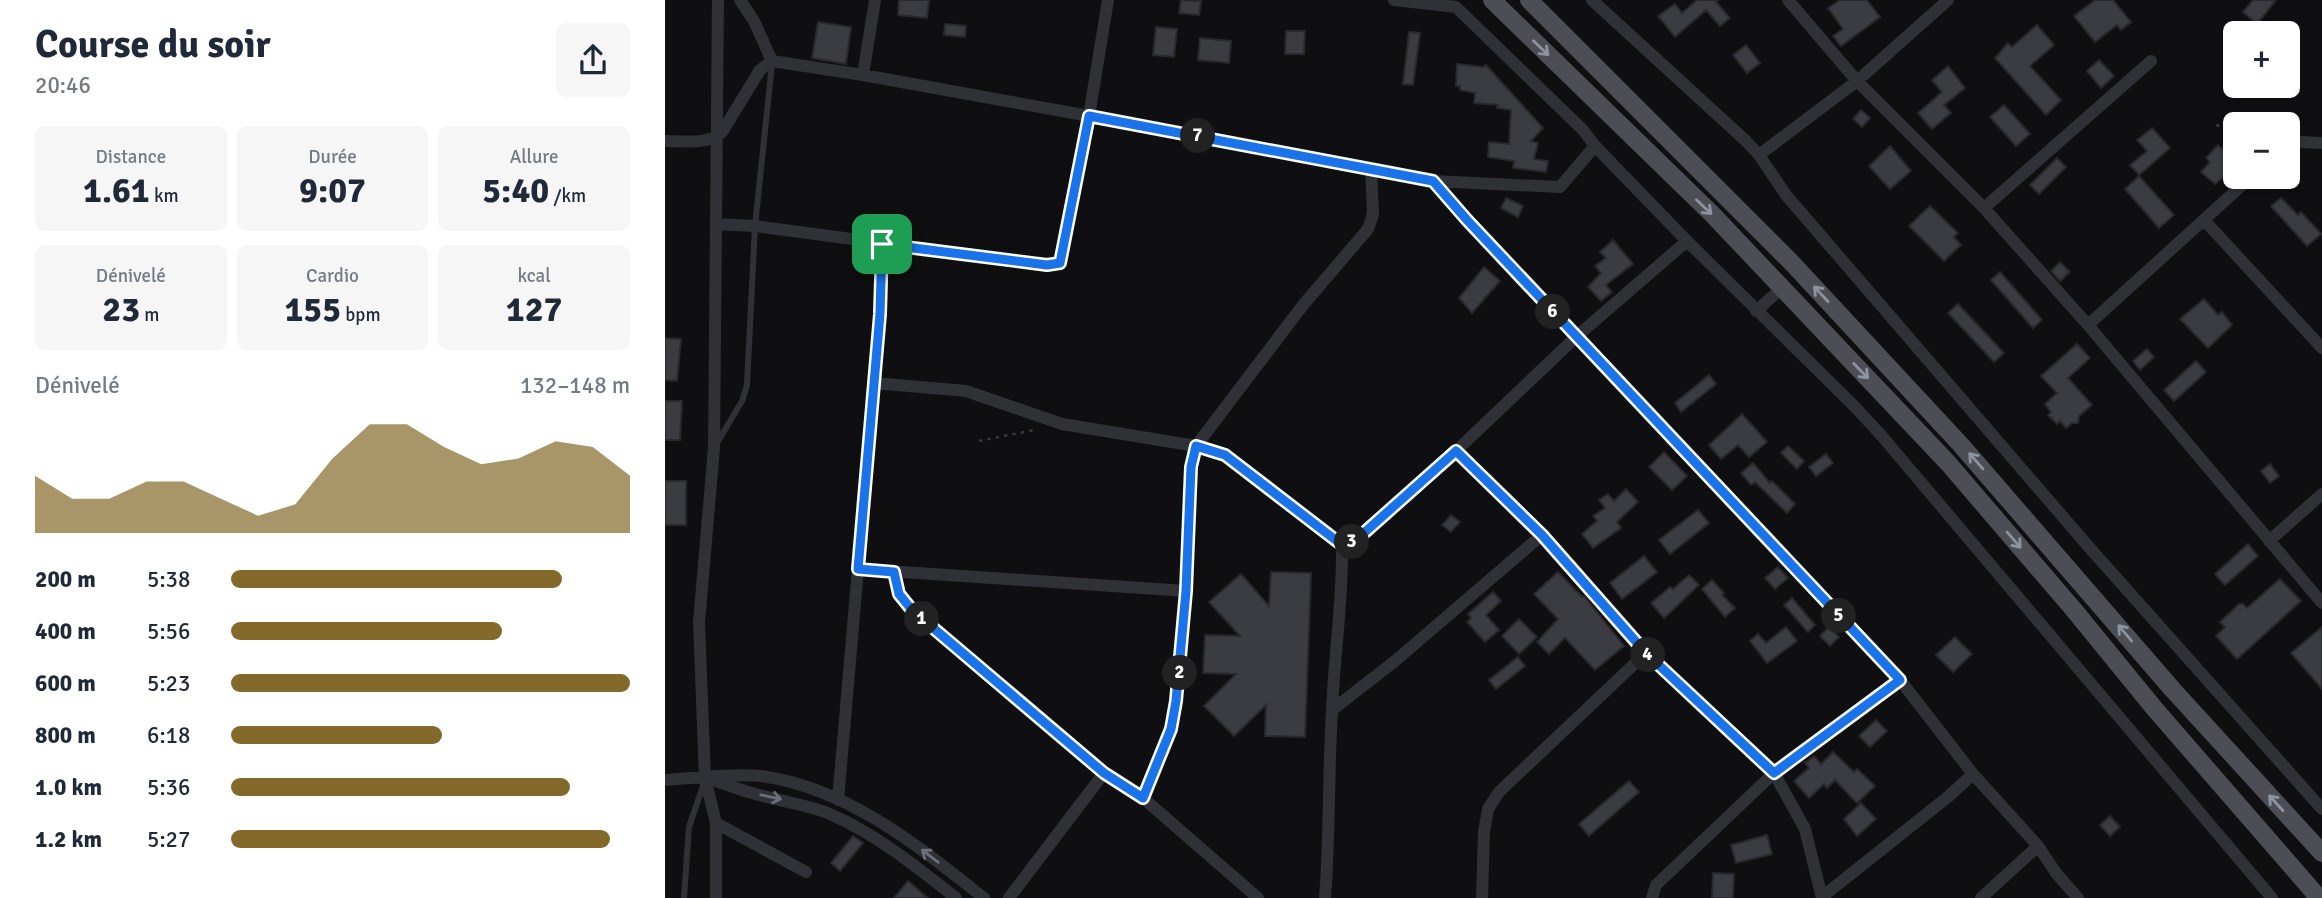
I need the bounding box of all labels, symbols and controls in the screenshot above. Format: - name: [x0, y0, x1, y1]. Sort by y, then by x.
- text: Course du soir: [35, 21, 271, 68]
- map controls: [2223, 21, 2300, 189]
- button: +: [2223, 21, 2300, 98]
- button: share: [556, 23, 630, 97]
- one-way arrow: [1532, 39, 1549, 56]
- text: 20:46: [35, 71, 91, 100]
- button: −: [2223, 112, 2300, 189]
- pin: 7: [1181, 118, 1215, 154]
- text: 7: [1192, 123, 1203, 147]
- text: Distance: [95, 145, 166, 169]
- text: Durée: [308, 145, 357, 169]
- text: Allure: [510, 145, 559, 169]
- text: 1.61: [83, 169, 150, 212]
- text: 9:07: [299, 169, 366, 212]
- text: 5:40: [482, 169, 549, 212]
- text: km: [150, 184, 179, 208]
- text: /km: [549, 184, 586, 208]
- one-way arrow: [1695, 198, 1712, 215]
- pin: [852, 214, 912, 274]
- icon: arrive: [863, 225, 901, 263]
- text: Dénivelé: [96, 264, 166, 288]
- text: Cardio: [306, 264, 359, 288]
- text: kcal: [518, 264, 551, 288]
- one-way arrow: [1813, 285, 1829, 303]
- text: 23: [102, 288, 140, 331]
- text: 155: [284, 288, 341, 331]
- text: 127: [506, 288, 563, 331]
- pin: 6: [1535, 294, 1571, 330]
- text: 6: [1547, 299, 1558, 323]
- text: m: [140, 303, 159, 327]
- text: bpm: [341, 303, 381, 327]
- one-way arrow: [1852, 362, 1869, 379]
- text: Dénivelé: [35, 371, 120, 400]
- text: 132–148 m: [520, 371, 630, 400]
- one-way arrow: [1967, 453, 1984, 470]
- pin: 3: [1335, 524, 1369, 560]
- text: 3: [1346, 529, 1357, 553]
- one-way arrow: [2006, 530, 2022, 548]
- text: 200 m: [35, 565, 96, 594]
- text: 5:38: [147, 565, 190, 594]
- pin: 5: [1821, 598, 1857, 634]
- pin: 1: [905, 602, 939, 636]
- text: 5: [1833, 603, 1844, 627]
- text: 1: [916, 606, 927, 630]
- text: 400 m: [35, 617, 96, 646]
- text: 5:56: [147, 617, 190, 646]
- one-way arrow: [2117, 624, 2133, 642]
- pin: 4: [1630, 638, 1665, 672]
- text: 4: [1642, 642, 1653, 666]
- pin: 2: [1163, 656, 1197, 690]
- text: 2: [1174, 660, 1185, 684]
- text: 600 m: [35, 669, 96, 698]
- text: 5:23: [147, 669, 190, 698]
- text: 800 m: [35, 721, 96, 750]
- text: 6:18: [147, 721, 190, 750]
- text: 1.0 km: [35, 773, 102, 802]
- text: 5:36: [147, 773, 190, 802]
- one-way arrow: [759, 791, 782, 805]
- one-way arrow: [2268, 794, 2284, 812]
- text: 1.2 km: [35, 825, 102, 854]
- text: 5:27: [147, 825, 190, 854]
- one-way arrow: [921, 849, 940, 863]

